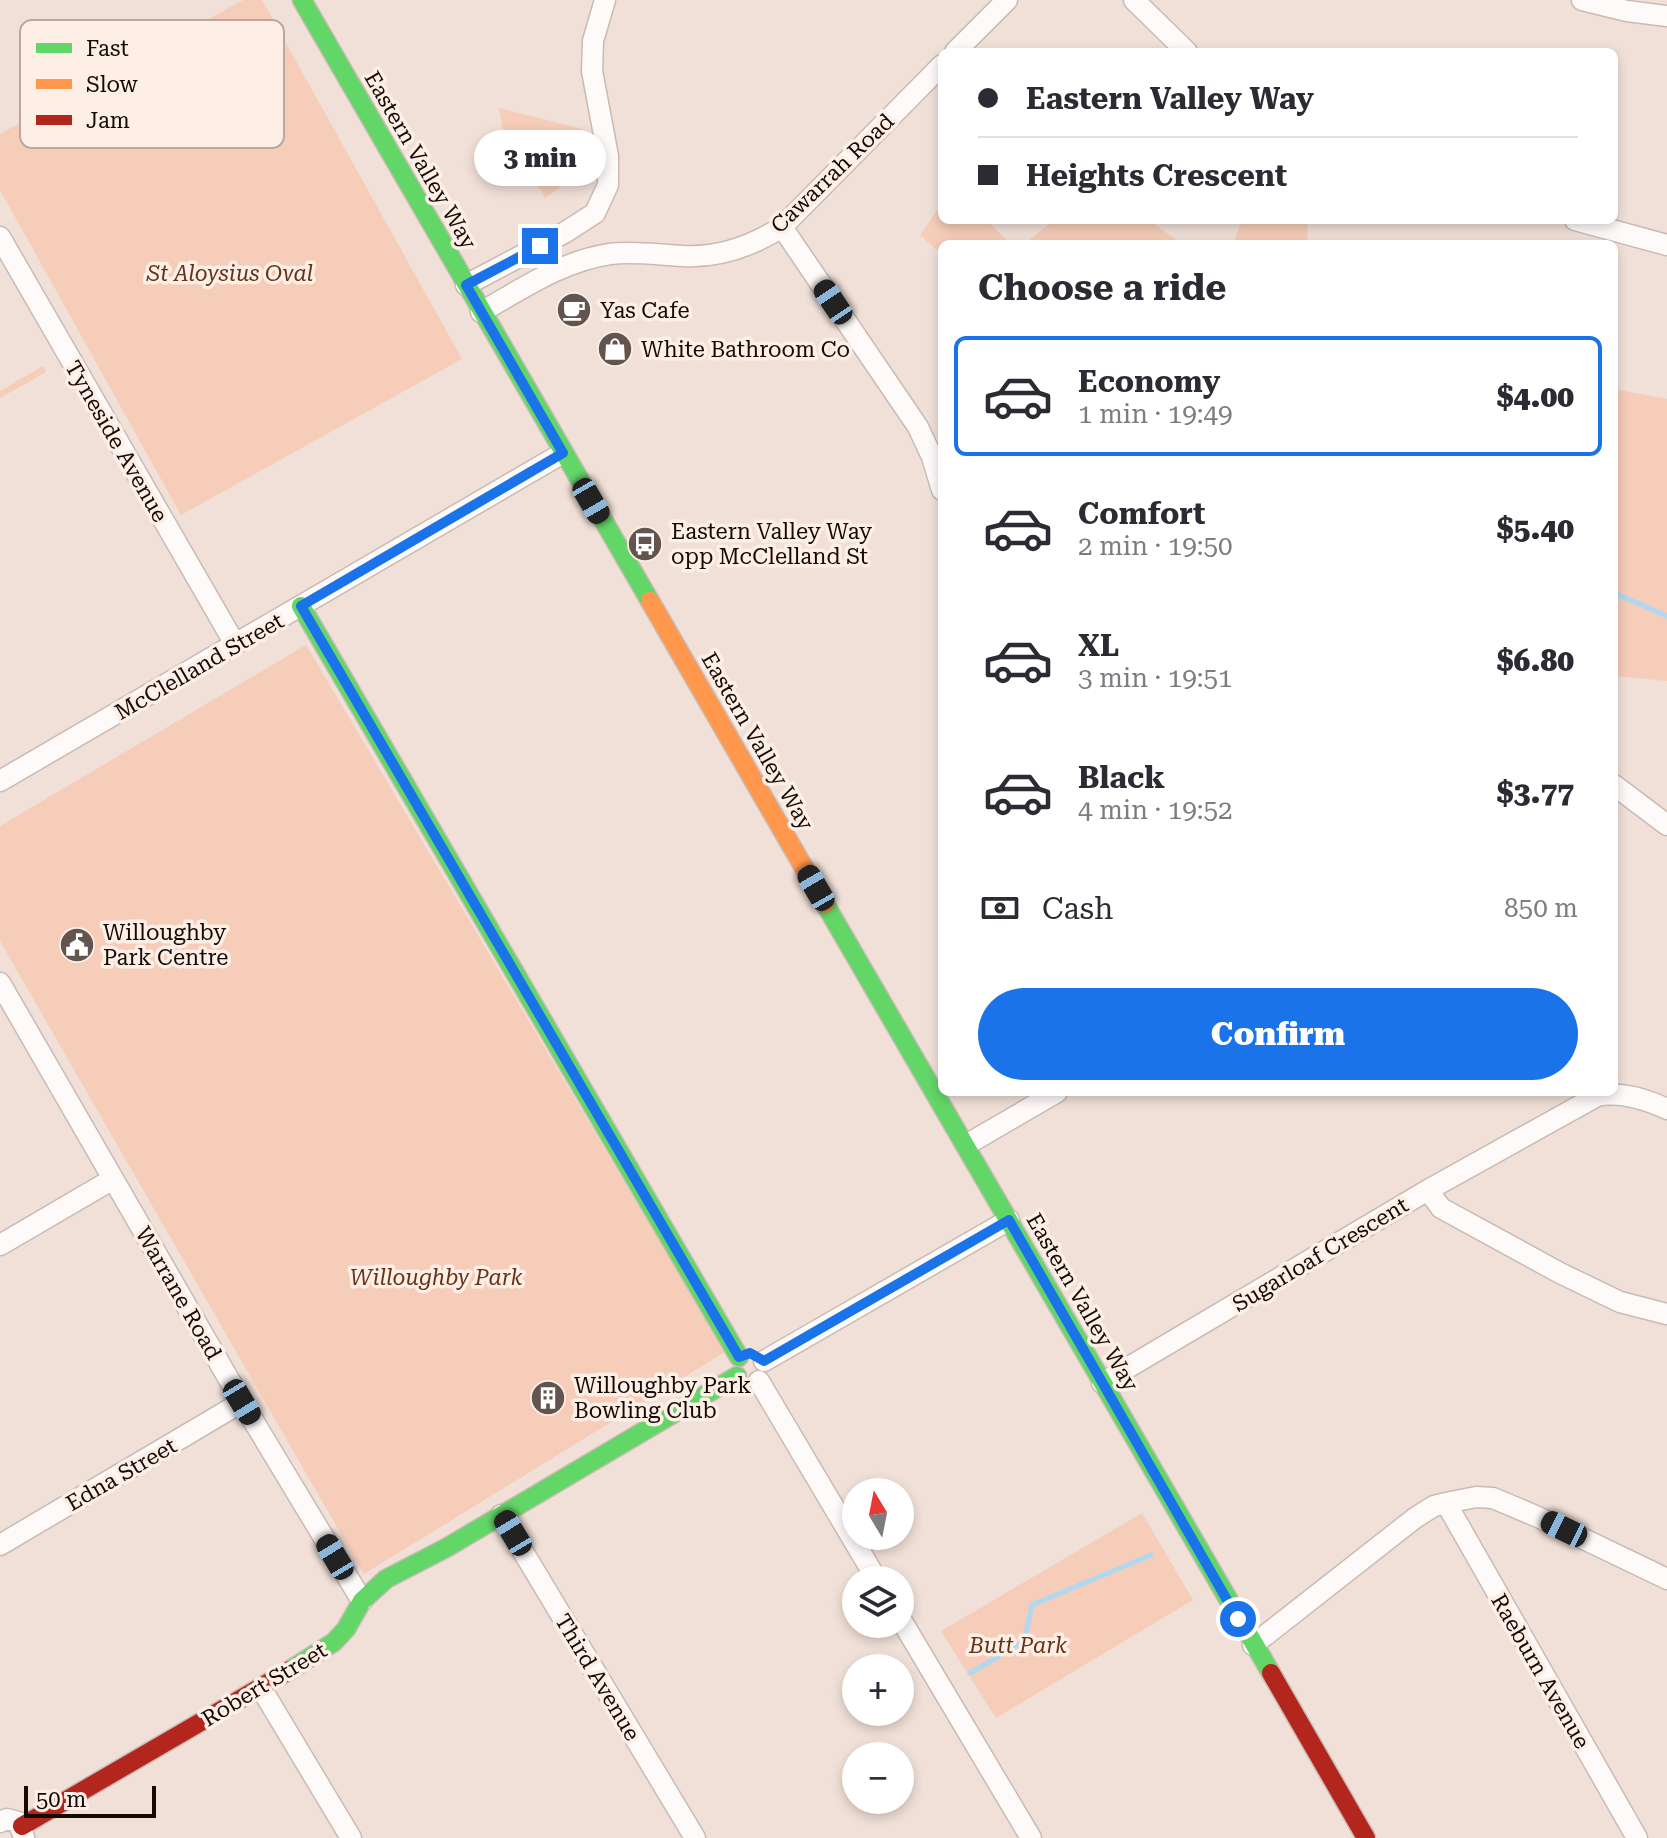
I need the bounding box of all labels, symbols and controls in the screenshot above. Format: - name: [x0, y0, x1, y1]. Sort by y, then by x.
- legend: [20, 20, 284, 148]
- text: Fast: [86, 36, 129, 61]
- street label: Eastern Valley Way: [359, 67, 482, 254]
- text: Slow: [86, 72, 139, 97]
- text: Eastern Valley Way: [1026, 81, 1314, 116]
- text: Jam: [86, 108, 130, 133]
- street label: Cawarrah Road: [766, 109, 899, 238]
- callout: 3 min: [474, 130, 606, 186]
- text: 3 min: [503, 143, 577, 173]
- text: Heights Crescent: [1026, 158, 1287, 193]
- route end: [522, 228, 558, 264]
- park label: St Aloysius Oval: [146, 261, 313, 286]
- text: Choose a ride: [978, 267, 1226, 309]
- car: [810, 275, 856, 329]
- cafe icon: Yas Cafe: [555, 291, 593, 329]
- place label: Yas Cafe: [600, 298, 690, 323]
- shop icon: White Bathroom Co: [596, 330, 634, 368]
- place label: White Bathroom Co: [641, 337, 850, 362]
- street label: Tyneside Avenue: [60, 356, 173, 526]
- icon: car: [982, 360, 1054, 432]
- text: Economy: [1078, 364, 1220, 399]
- text: $4.00: [1497, 379, 1574, 414]
- text: 1 min · 19:49: [1078, 399, 1233, 429]
- car: [569, 474, 613, 528]
- icon: car: [982, 492, 1054, 564]
- text: Comfort: [1078, 496, 1205, 531]
- text: $5.40: [1497, 511, 1574, 546]
- place label: Eastern Valley Way opp McClelland St: [671, 519, 872, 569]
- bus stop icon: Eastern Valley Way opp McClelland St: [626, 525, 664, 563]
- text: 2 min · 19:50: [1078, 531, 1233, 561]
- street label: McClelland Street: [111, 608, 288, 725]
- icon: car: [982, 624, 1054, 696]
- text: XL: [1078, 628, 1119, 663]
- text: $6.80: [1497, 643, 1574, 678]
- street label: Eastern Valley Way: [696, 648, 819, 835]
- text: 3 min · 19:51: [1078, 663, 1233, 693]
- icon: car: [982, 756, 1054, 828]
- text: Black: [1078, 760, 1165, 795]
- text: $3.77: [1497, 775, 1574, 810]
- text: 4 min · 19:52: [1078, 795, 1233, 825]
- car: [794, 861, 838, 915]
- icon: cash: [978, 886, 1022, 930]
- text: Cash: [1042, 891, 1113, 926]
- text: 850 m: [1504, 893, 1578, 923]
- place label: Willoughby Park Centre: [103, 920, 228, 970]
- public building icon: Willoughby Park Centre: [58, 926, 96, 964]
- button: Confirm: [978, 988, 1578, 1080]
- street label: Sugarloaf Crescent: [1228, 1192, 1413, 1317]
- street label: Eastern Valley Way: [1021, 1209, 1144, 1396]
- street label: Warrane Road: [130, 1222, 227, 1364]
- park label: Willoughby Park: [350, 1265, 522, 1290]
- place label: Willoughby Park Bowling Club: [574, 1373, 751, 1423]
- car: [219, 1375, 265, 1429]
- building icon: Willoughby Park Bowling Club: [529, 1379, 567, 1417]
- street label: Edna Street: [62, 1433, 181, 1516]
- north arrow: [842, 1478, 914, 1550]
- map controls: [842, 1478, 914, 1814]
- car: [490, 1506, 536, 1560]
- car: [1537, 1508, 1591, 1550]
- car: [312, 1530, 358, 1584]
- button: layers: [842, 1566, 914, 1638]
- street label: Raeburn Avenue: [1486, 1590, 1595, 1753]
- route start: [1220, 1601, 1256, 1637]
- street label: Third Avenue: [550, 1609, 645, 1745]
- park label: Butt Park: [968, 1633, 1067, 1658]
- street label: Robert Street: [197, 1637, 331, 1731]
- button: +: [842, 1654, 914, 1726]
- button: −: [842, 1742, 914, 1814]
- scale bar: [24, 1782, 156, 1818]
- text: 50 m: [36, 1787, 86, 1812]

